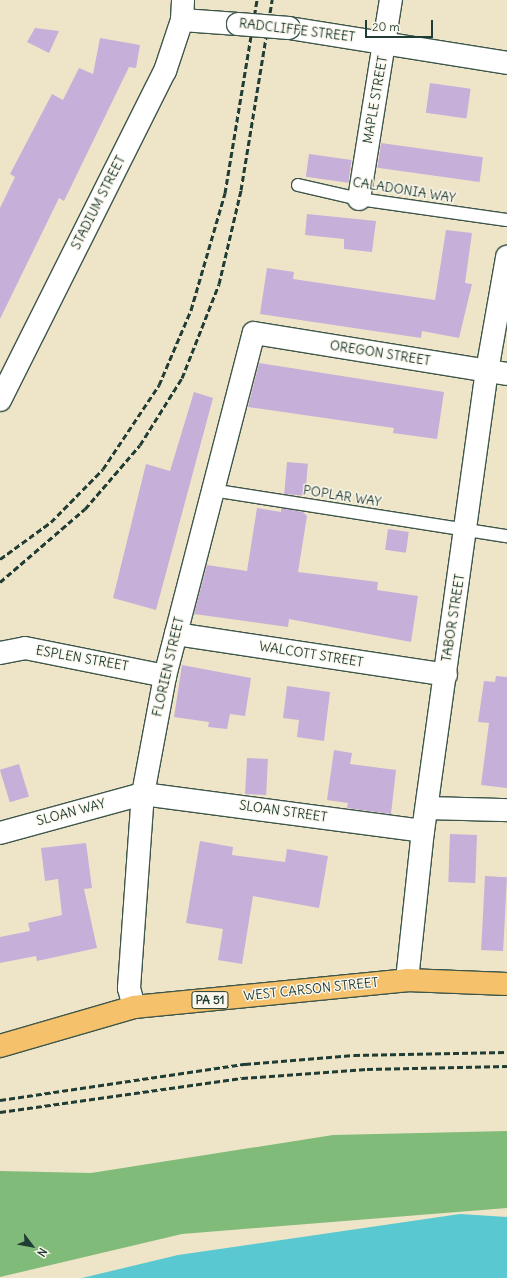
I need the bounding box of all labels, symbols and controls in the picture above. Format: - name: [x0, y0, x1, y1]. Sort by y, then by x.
- scale bar: [367, 12, 435, 38]
- street label: RADCLIFFE STREET: [238, 16, 356, 46]
- text: 20 m: [372, 19, 400, 34]
- street label: MAPLE STREET: [361, 55, 391, 145]
- street label: STADIUM STREET: [69, 153, 129, 253]
- street label: CALADONIA WAY: [351, 175, 457, 207]
- street label: OREGON STREET: [329, 338, 431, 370]
- street label: POPLAR WAY: [302, 483, 382, 511]
- street label: TABOR STREET: [439, 573, 469, 663]
- street label: FLORIEN STREET: [150, 616, 188, 718]
- street label: WALCOTT STREET: [258, 639, 364, 671]
- street label: ESPLEN STREET: [35, 643, 129, 675]
- street label: SLOAN WAY: [35, 796, 107, 830]
- street label: SLOAN STREET: [238, 798, 328, 826]
- street label: WEST CARSON STREET: [243, 975, 379, 1005]
- road number: PA 51: [191, 990, 229, 1010]
- north arrow: [12, 1226, 52, 1266]
- text: N: [34, 1245, 50, 1259]

